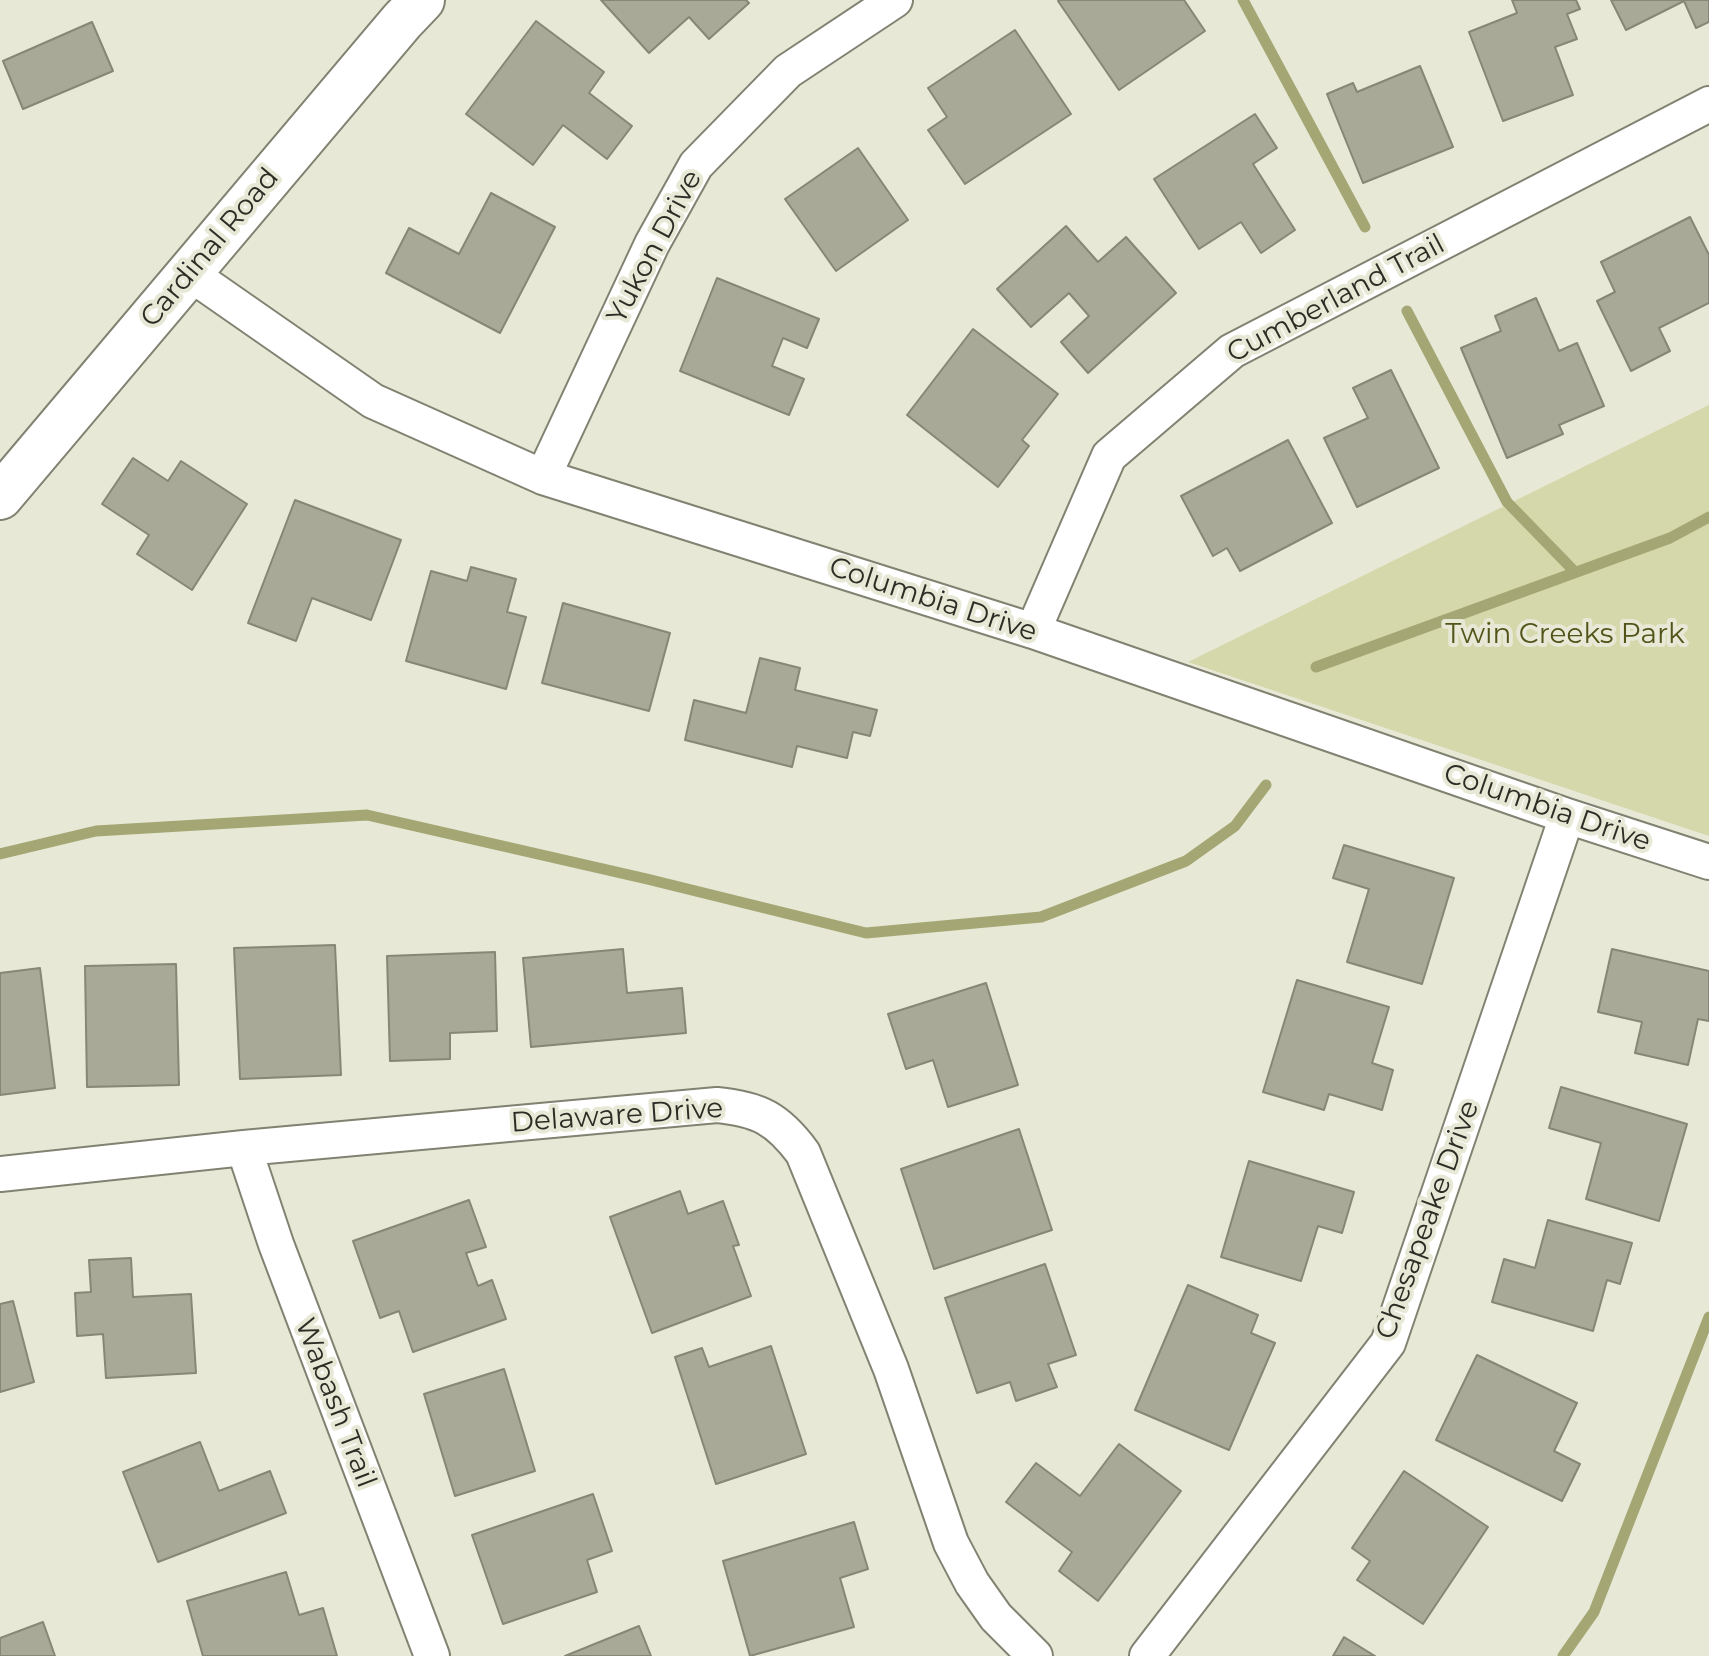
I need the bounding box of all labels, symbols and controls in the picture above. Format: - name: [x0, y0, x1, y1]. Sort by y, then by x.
- street label: Cardinal Road: [134, 162, 286, 334]
- street label: Yukon Drive: [601, 165, 709, 329]
- street label: Cumberland Trail: [1222, 227, 1450, 371]
- street label: Columbia Drive: [825, 551, 1041, 649]
- park label: Twin Creeks Park: [1445, 618, 1685, 652]
- street label: Columbia Drive: [1439, 757, 1655, 859]
- street label: Delaware Drive: [510, 1092, 724, 1140]
- street label: Chesapeake Drive: [1369, 1096, 1487, 1344]
- street label: Wabash Trail: [287, 1314, 383, 1492]

